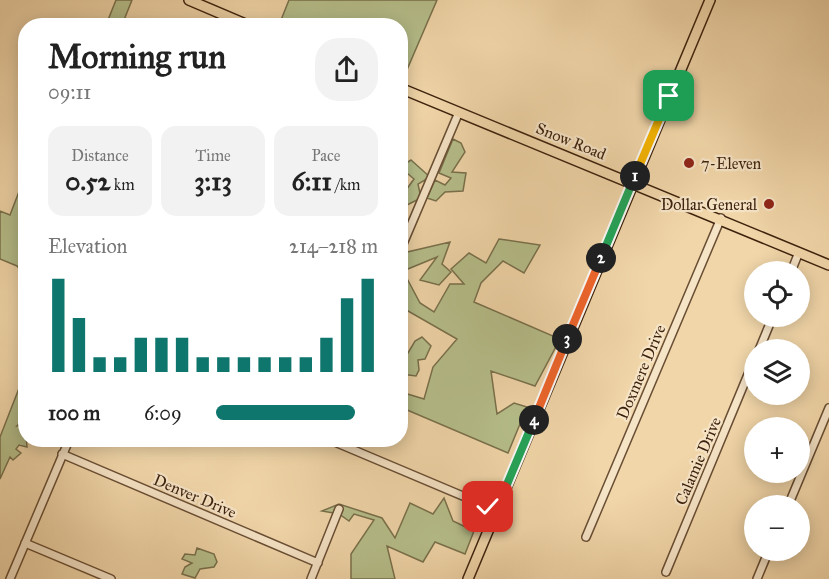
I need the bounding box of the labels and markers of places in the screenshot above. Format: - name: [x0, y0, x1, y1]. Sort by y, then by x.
- pin: [643, 70, 694, 121]
- place label: 7-Eleven: [701, 154, 762, 173]
- marker: 7-Eleven: [682, 156, 696, 170]
- pin: 1: [620, 161, 650, 191]
- place label: Dollar General: [661, 195, 758, 214]
- marker: Dollar General: [762, 197, 776, 211]
- pin: 2: [586, 243, 616, 273]
- pin: 3: [552, 324, 582, 354]
- pin: 4: [519, 405, 549, 435]
- pin: [462, 481, 513, 532]

